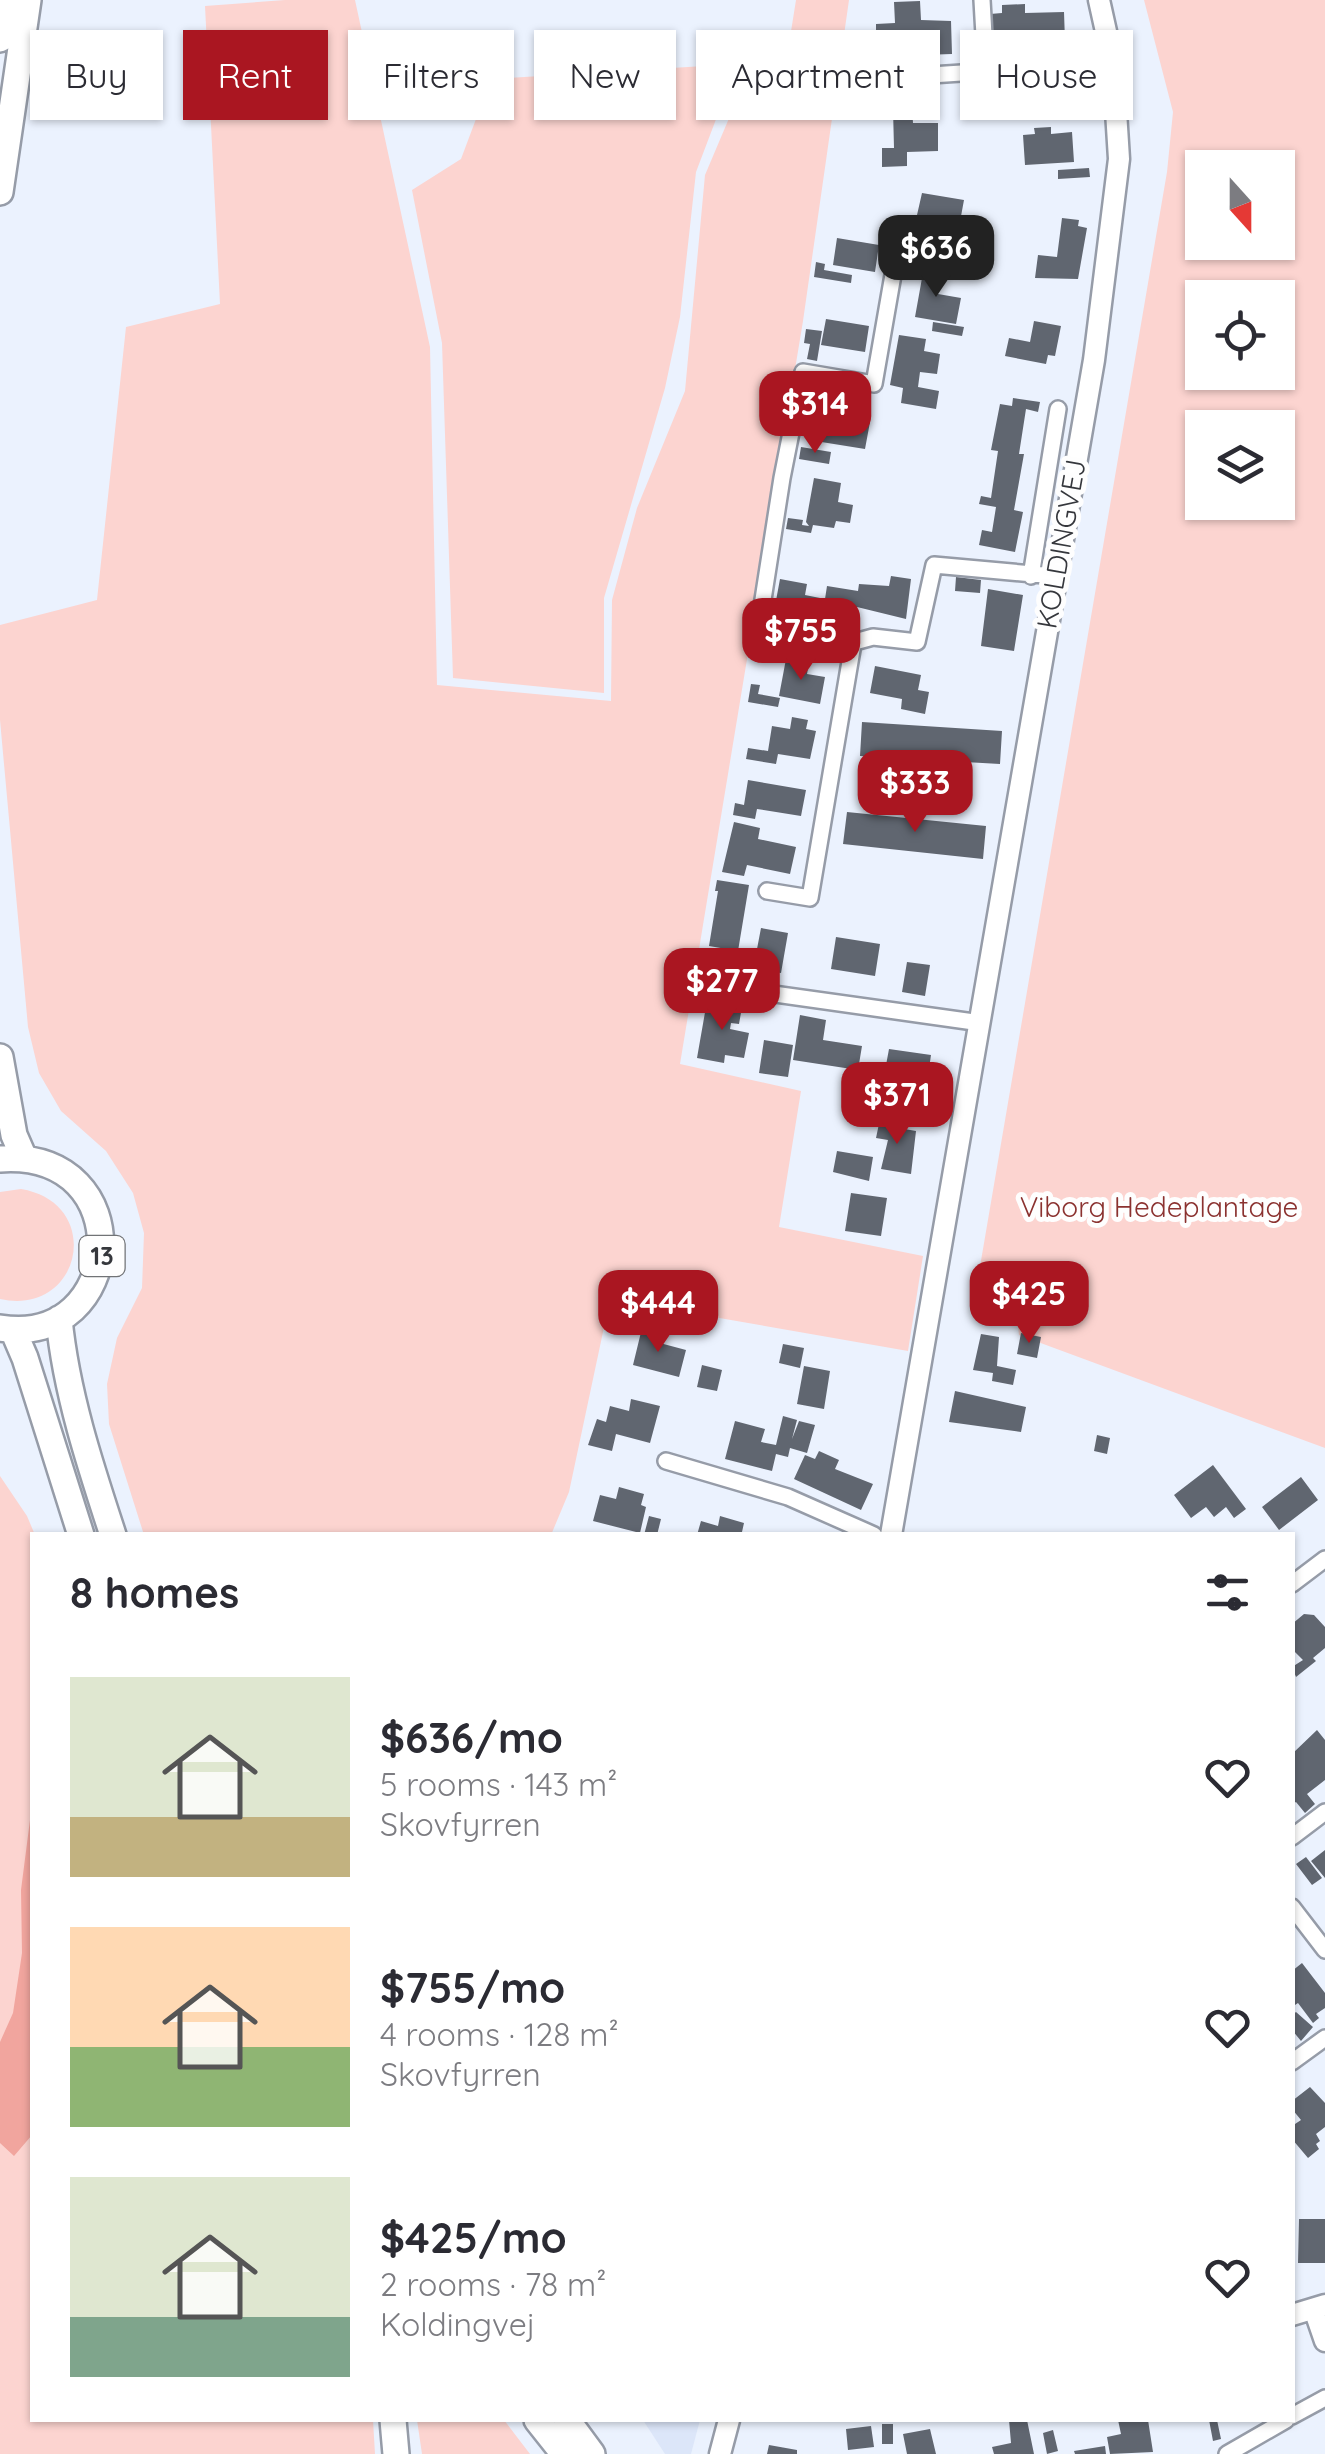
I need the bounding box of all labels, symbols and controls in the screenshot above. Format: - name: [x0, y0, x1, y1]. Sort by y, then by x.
- chip: Buy: [30, 30, 163, 120]
- chip: Rent: [183, 30, 328, 120]
- chip: Filters: [348, 30, 514, 120]
- chip: New: [534, 30, 676, 120]
- chip: Apartment: [696, 30, 940, 120]
- chip: House: [960, 30, 1133, 120]
- north arrow: [1185, 150, 1295, 260]
- map controls: [1185, 150, 1295, 520]
- pin: $636: [877, 215, 995, 300]
- text: $636: [900, 227, 972, 267]
- button: locate: [1185, 280, 1295, 390]
- pin: $314: [756, 371, 874, 456]
- text: $314: [781, 383, 849, 423]
- button: layers: [1185, 410, 1295, 520]
- street label: KOLDINGVEJ: [1028, 457, 1093, 631]
- pin: $755: [742, 598, 860, 683]
- text: $755: [764, 610, 838, 650]
- pin: $333: [856, 750, 974, 835]
- text: $333: [880, 762, 950, 802]
- pin: $277: [663, 948, 781, 1033]
- text: $277: [686, 960, 758, 1000]
- pin: $371: [838, 1062, 956, 1147]
- text: $371: [863, 1074, 931, 1114]
- park label: Viborg Hedeplantage: [1020, 1189, 1298, 1224]
- road number: 13: [80, 1236, 124, 1276]
- pin: $425: [970, 1261, 1088, 1346]
- pin: $444: [599, 1270, 717, 1355]
- text: $425: [992, 1273, 1066, 1313]
- text: $444: [620, 1282, 696, 1322]
- icon: filters: [1200, 1565, 1255, 1620]
- text: 8 homes: [70, 1566, 239, 1619]
- text: $636/mo: [380, 1711, 563, 1764]
- icon: home: [150, 1717, 270, 1837]
- icon: heart: [1200, 1750, 1255, 1805]
- text: 5 rooms · 143 m²: [380, 1764, 617, 1804]
- text: Skovfyrren: [380, 1804, 541, 1844]
- text: $755/mo: [380, 1961, 565, 2014]
- icon: home: [150, 1967, 270, 2087]
- icon: heart: [1200, 2000, 1255, 2055]
- text: 4 rooms · 128 m²: [380, 2014, 619, 2054]
- text: Skovfyrren: [380, 2054, 541, 2094]
- text: $425/mo: [380, 2211, 567, 2264]
- icon: home: [150, 2217, 270, 2337]
- icon: heart: [1200, 2250, 1255, 2305]
- text: 2 rooms · 78 m²: [380, 2264, 606, 2304]
- text: Koldingvej: [380, 2304, 536, 2344]

